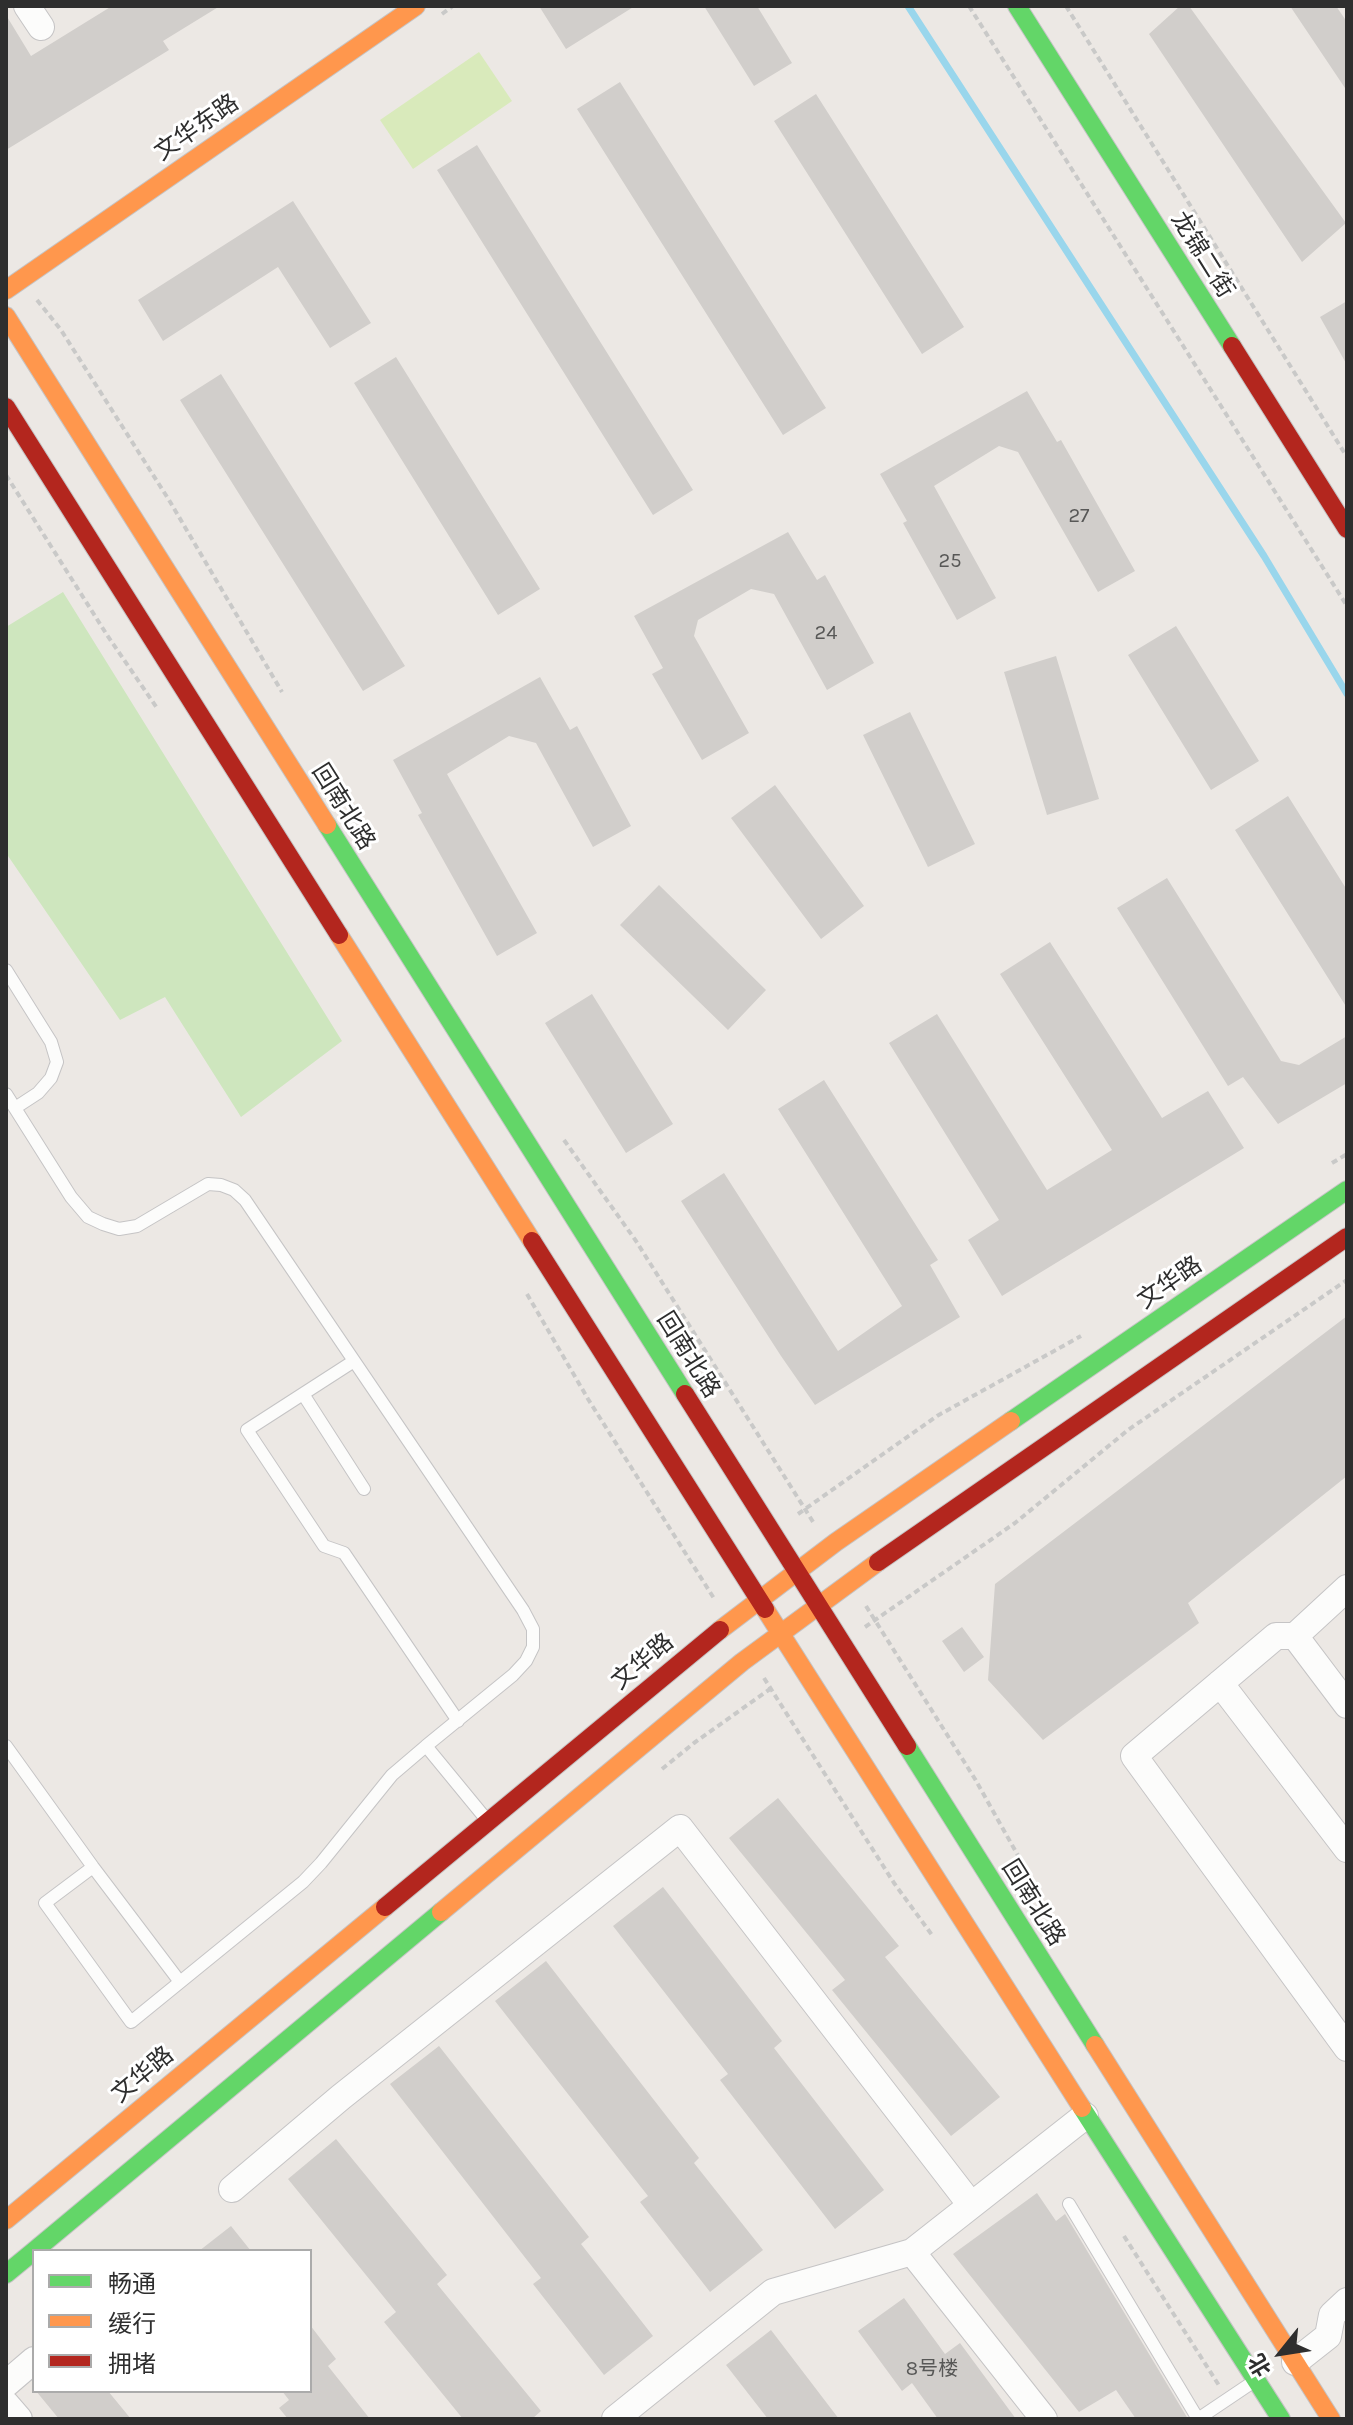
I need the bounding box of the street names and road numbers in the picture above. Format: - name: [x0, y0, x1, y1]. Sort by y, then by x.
- street label: 文华东路: [149, 89, 245, 167]
- street label: 龙锦二街: [1164, 207, 1240, 303]
- street label: 回南北路: [305, 759, 381, 855]
- street label: 文华路: [1132, 1251, 1208, 1315]
- street label: 回南北路: [650, 1307, 726, 1403]
- street label: 文华路: [606, 1628, 680, 1696]
- street label: 回南北路: [995, 1855, 1071, 1951]
- street label: 文华路: [106, 2041, 180, 2109]

